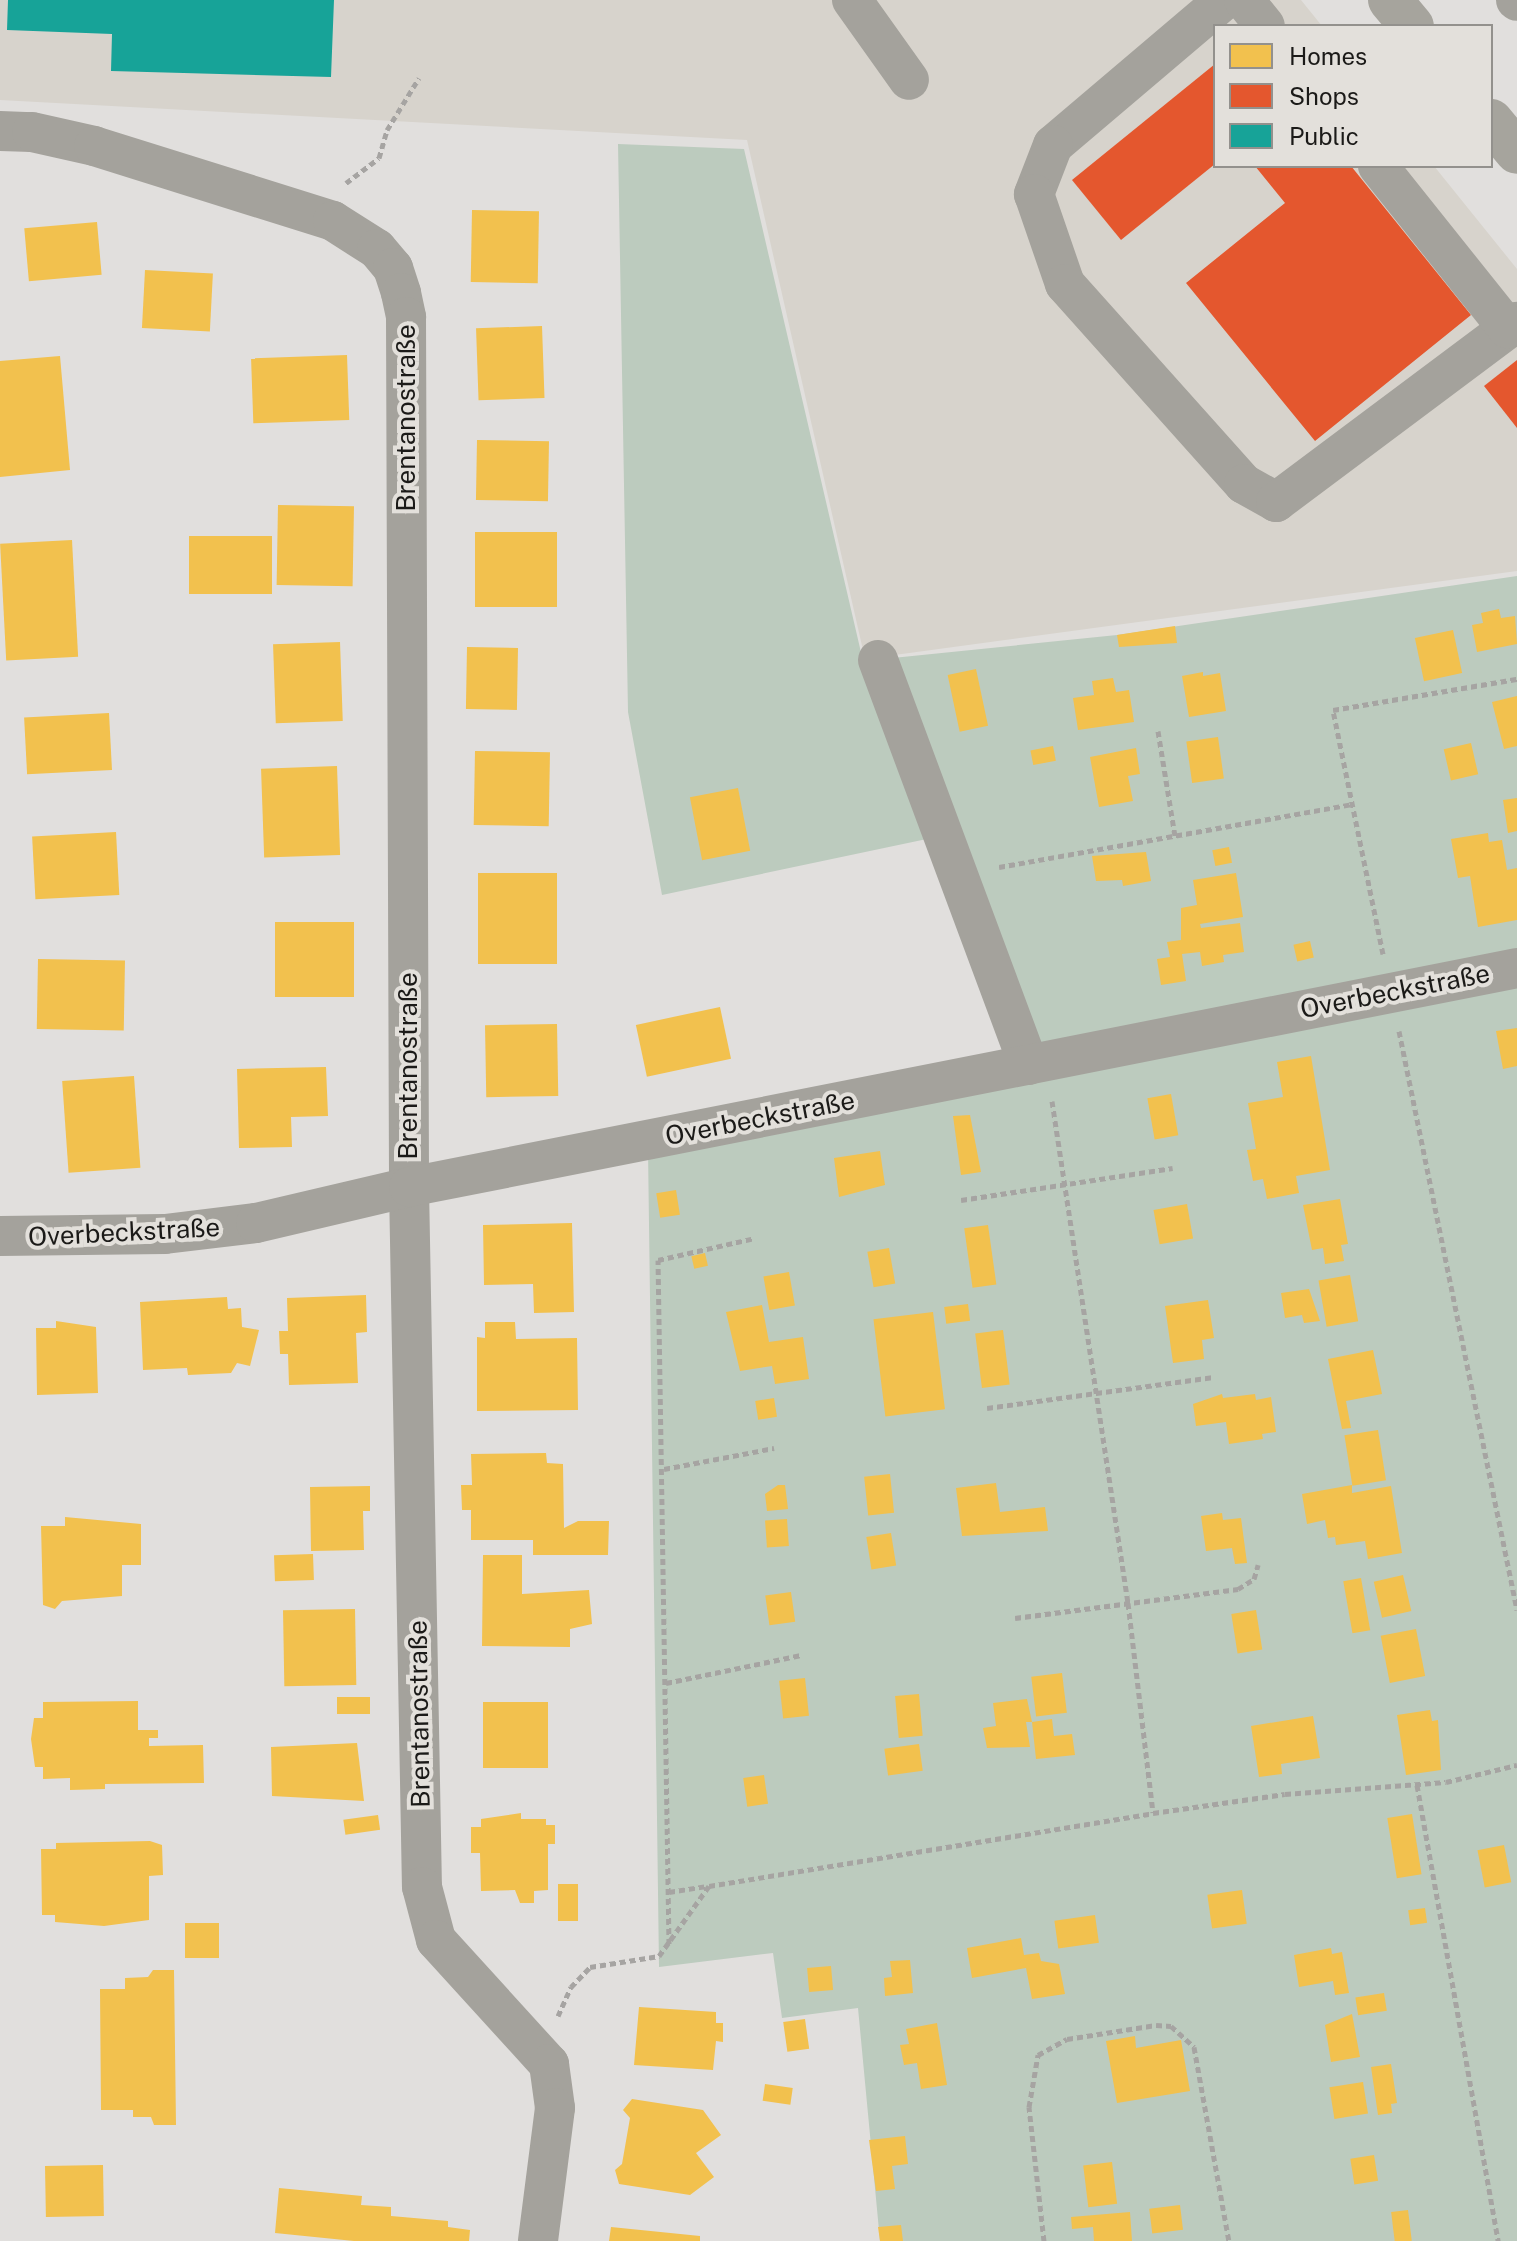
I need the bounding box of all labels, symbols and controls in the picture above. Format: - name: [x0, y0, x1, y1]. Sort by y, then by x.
- legend: [1213, 24, 1493, 168]
- text: Homes: [1289, 42, 1367, 70]
- text: Shops: [1289, 82, 1359, 110]
- text: Public: [1289, 122, 1359, 150]
- street label: Brentanostraße: [390, 324, 422, 512]
- street label: Overbeckstraße: [1298, 957, 1492, 1025]
- street label: Brentanostraße: [392, 972, 424, 1160]
- street label: Overbeckstraße: [663, 1084, 857, 1152]
- street label: Overbeckstraße: [27, 1211, 221, 1253]
- street label: Brentanostraße: [402, 1620, 436, 1808]

